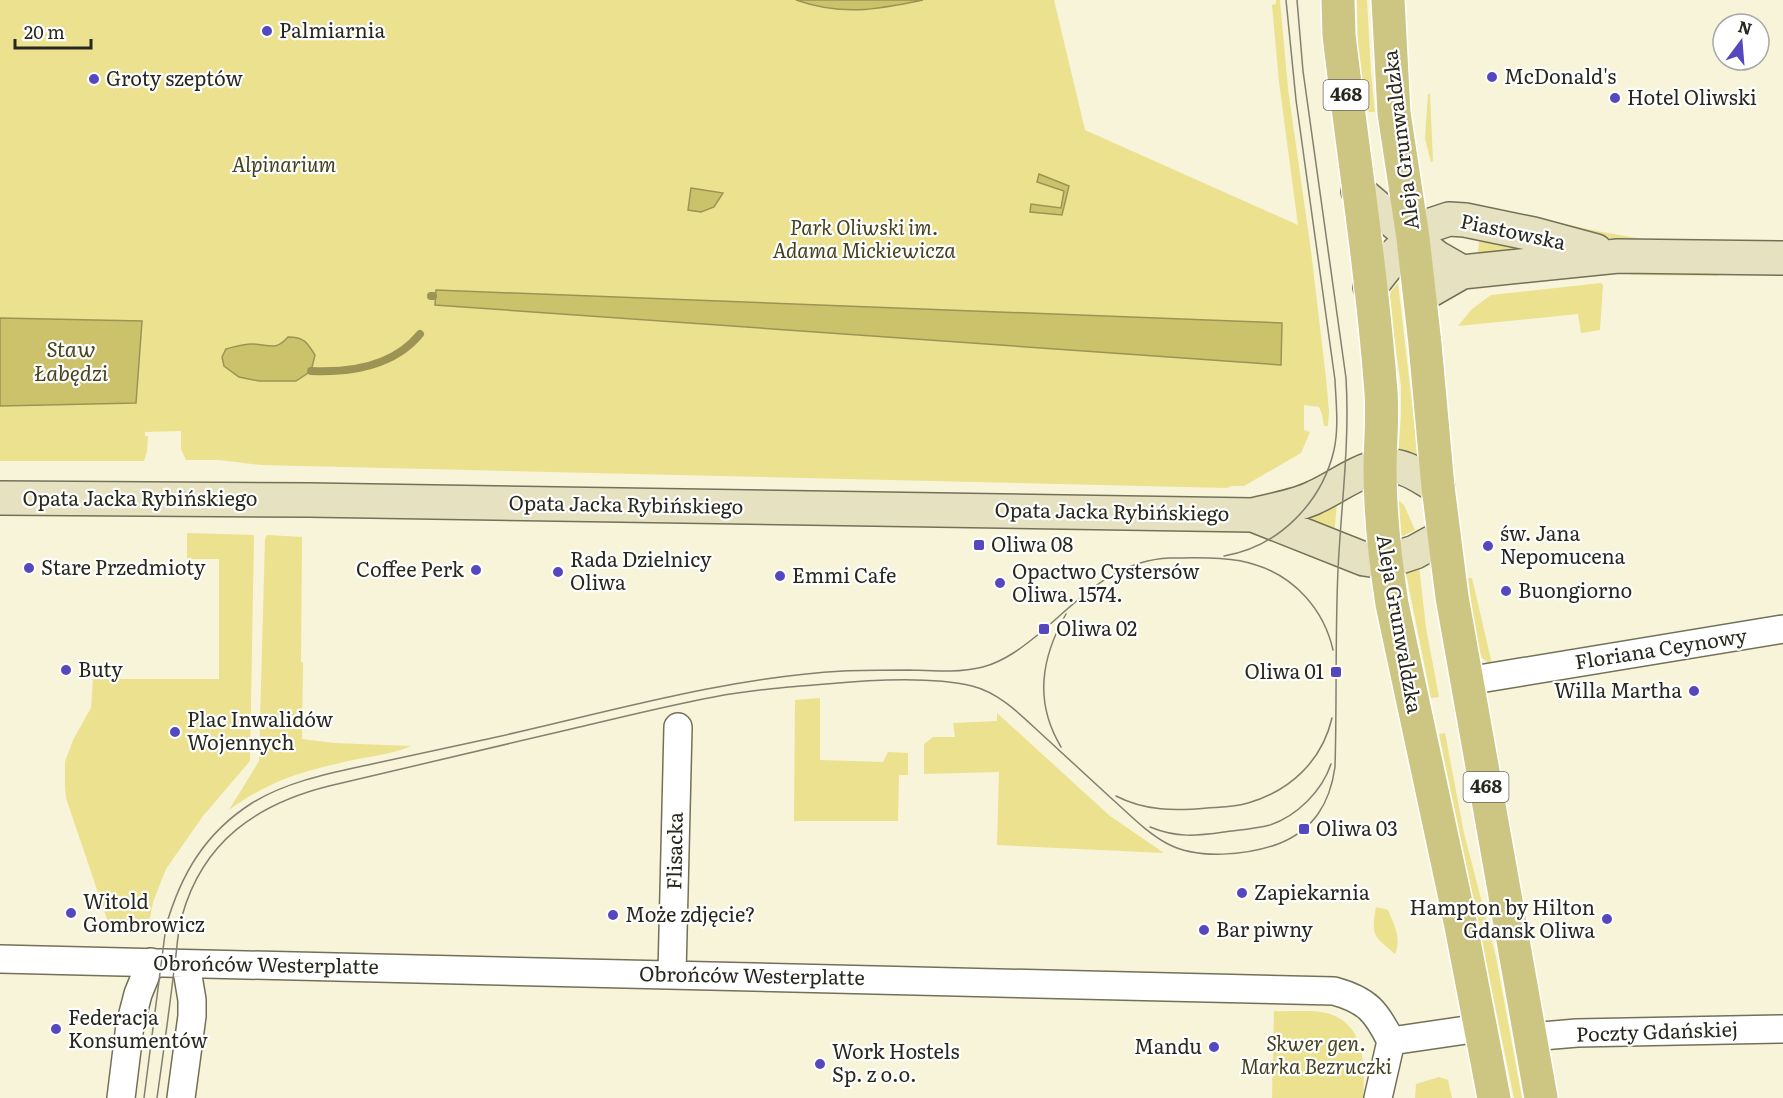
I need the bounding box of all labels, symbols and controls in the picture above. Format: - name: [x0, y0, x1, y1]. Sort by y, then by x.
- scale bar: [15, 12, 92, 50]
- north arrow: [1711, 12, 1771, 72]
- text: N: [1736, 13, 1755, 40]
- place label: Palmiarnia: [279, 14, 385, 44]
- text: 20 m: [24, 18, 65, 45]
- marker: Palmiarnia: [260, 24, 274, 38]
- street label: Aleja Grunwaldzka: [1373, 48, 1425, 232]
- place label: McDonald's: [1504, 60, 1616, 90]
- place label: Groty szeptów: [106, 62, 244, 92]
- marker: McDonald's: [1485, 70, 1499, 84]
- marker: Groty szeptów: [87, 72, 101, 86]
- road number: 468: [1324, 80, 1368, 110]
- place label: Hotel Oliwski: [1627, 81, 1757, 111]
- marker: Hotel Oliwski: [1608, 91, 1622, 105]
- park label: Alpinarium: [232, 148, 337, 178]
- street label: Piastowska: [1458, 204, 1569, 256]
- park label: Park Oliwski im. Adama Mickiewicza: [772, 211, 956, 264]
- water label: Staw Łabędzi: [34, 332, 109, 387]
- street label: Opata Jacka Rybińskiego: [23, 482, 257, 512]
- street label: Opata Jacka Rybińskiego: [508, 486, 744, 520]
- street label: Opata Jacka Rybińskiego: [994, 493, 1230, 527]
- place label: św. Jana Nepomucena: [1500, 517, 1626, 570]
- place label: Oliwa 08: [991, 528, 1073, 558]
- street label: Aleja Grunwaldzka: [1370, 532, 1432, 716]
- marker: Oliwa 08: [972, 538, 986, 552]
- marker: św. Jana Nepomucena: [1481, 539, 1495, 553]
- place label: Rada Dzielnicy Oliwa: [570, 543, 712, 596]
- place label: Stare Przedmioty: [41, 551, 206, 581]
- place label: Coffee Perk: [356, 553, 465, 583]
- place label: Opactwo Cystersów Oliwa. 1574.: [1012, 555, 1200, 608]
- place label: Emmi Cafe: [792, 559, 896, 589]
- marker: Stare Przedmioty: [22, 561, 36, 575]
- marker: Coffee Perk: [469, 563, 483, 577]
- marker: Rada Dzielnicy Oliwa: [551, 565, 565, 579]
- marker: Emmi Cafe: [773, 569, 787, 583]
- place label: Buongiorno: [1518, 574, 1632, 604]
- marker: Opactwo Cystersów Oliwa. 1574.: [993, 576, 1007, 590]
- marker: Buongiorno: [1499, 584, 1513, 598]
- place label: Oliwa 02: [1056, 612, 1137, 642]
- street label: Floriana Ceynowy: [1573, 619, 1749, 675]
- marker: Oliwa 02: [1037, 622, 1051, 636]
- place label: Buty: [78, 653, 123, 683]
- place label: Oliwa 01: [1245, 655, 1324, 685]
- marker: Buty: [59, 663, 73, 677]
- marker: Oliwa 01: [1329, 665, 1343, 679]
- place label: Willa Martha: [1554, 674, 1682, 704]
- marker: Willa Martha: [1687, 684, 1701, 698]
- place label: Plac Inwalidów Wojennych: [187, 703, 334, 756]
- marker: Plac Inwalidów Wojennych: [168, 725, 182, 739]
- road number: 468: [1464, 772, 1508, 802]
- street label: Flisacka: [657, 812, 689, 890]
- place label: Oliwa 03: [1316, 812, 1398, 842]
- marker: Oliwa 03: [1297, 822, 1311, 836]
- place label: Zapiekarnia: [1254, 876, 1370, 906]
- place label: Witold Gombrowicz: [83, 885, 205, 938]
- marker: Zapiekarnia: [1235, 886, 1249, 900]
- place label: Hampton by Hilton Gdansk Oliwa: [1410, 891, 1595, 944]
- place label: Może zdjęcie?: [625, 898, 756, 928]
- marker: Witold Gombrowicz: [64, 906, 78, 920]
- marker: Może zdjęcie?: [606, 908, 620, 922]
- marker: Hampton by Hilton Gdansk Oliwa: [1600, 912, 1614, 926]
- place label: Bar piwny: [1216, 913, 1313, 943]
- marker: Bar piwny: [1197, 923, 1211, 937]
- street label: Obrońców Westerplatte: [153, 946, 379, 980]
- street label: Obrońców Westerplatte: [639, 957, 865, 991]
- place label: Federacja Konsumentów: [68, 1001, 208, 1054]
- street label: Poczty Gdańskiej: [1575, 1012, 1738, 1048]
- marker: Federacja Konsumentów: [49, 1022, 63, 1036]
- park label: Skwer gen. Marka Bezruczki: [1240, 1027, 1392, 1080]
- place label: Mandu: [1134, 1030, 1202, 1060]
- place label: Work Hostels Sp. z o.o.: [832, 1035, 959, 1088]
- marker: Mandu: [1207, 1040, 1221, 1054]
- marker: Work Hostels Sp. z o.o.: [813, 1057, 827, 1071]

